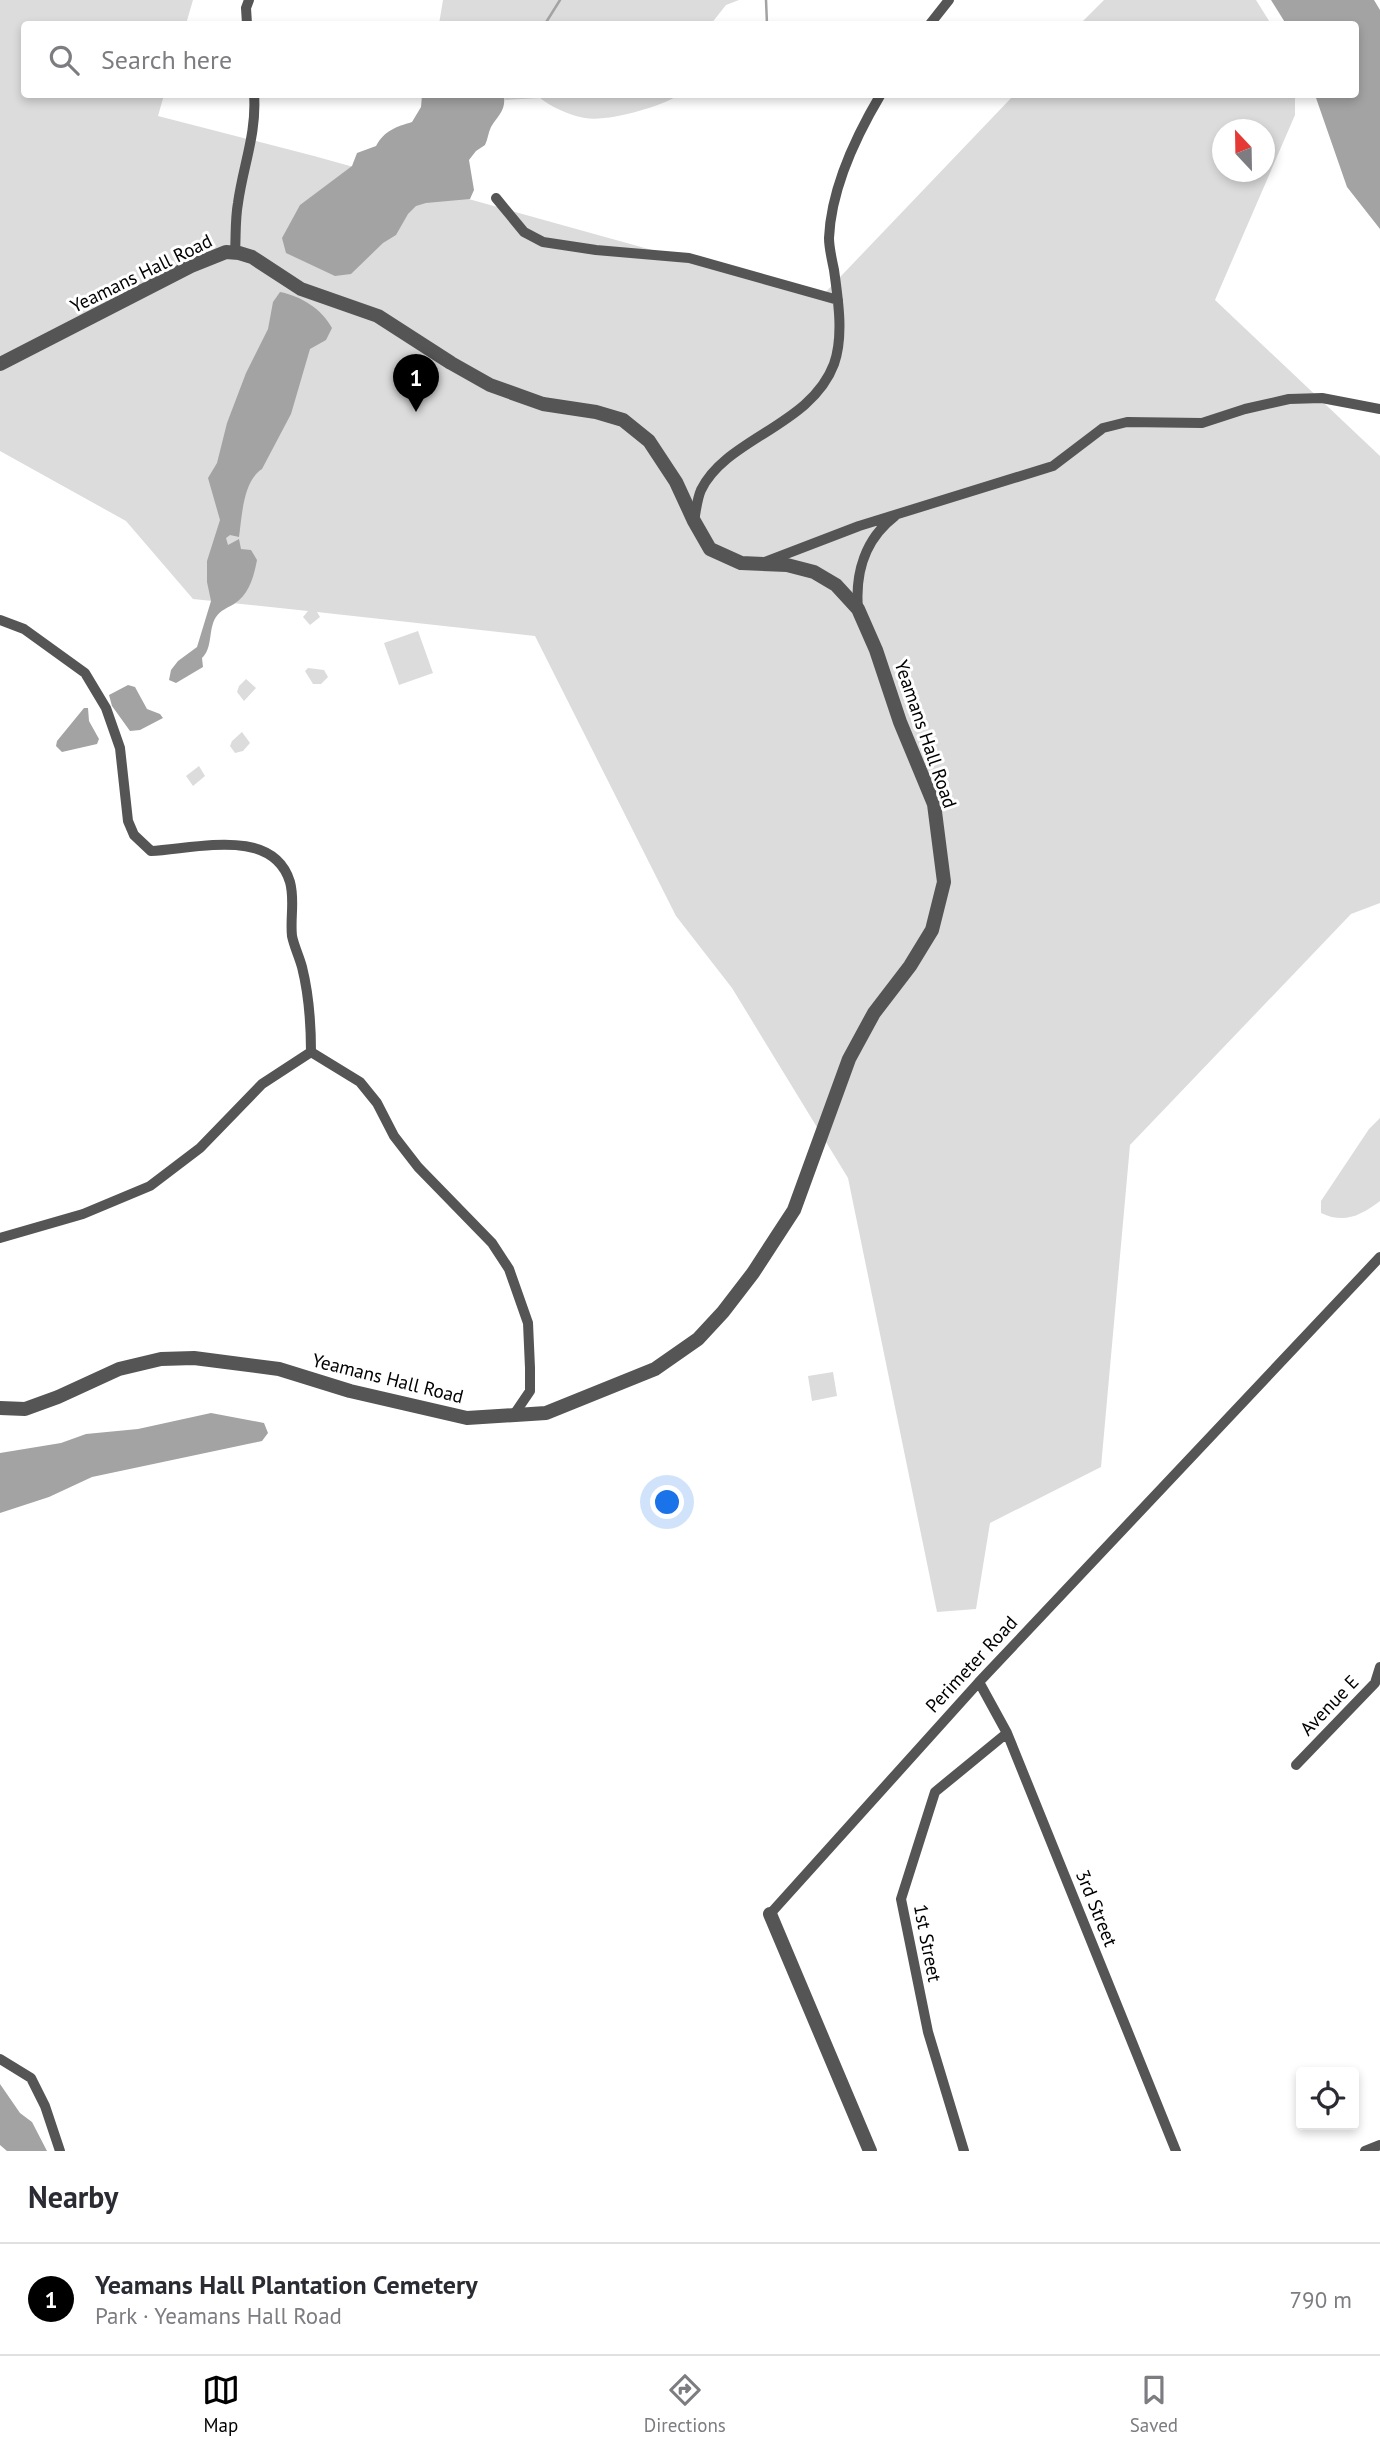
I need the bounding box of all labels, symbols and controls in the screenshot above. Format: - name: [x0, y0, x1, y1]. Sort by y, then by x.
- search box: [21, 21, 1359, 98]
- icon: search: [45, 41, 83, 79]
- text: Search here: [101, 43, 232, 76]
- north arrow: [1212, 119, 1275, 182]
- street label: Yeamans Hall Road: [66, 228, 216, 318]
- pin: 1: [393, 354, 439, 412]
- street label: Yeamans Hall Road: [889, 657, 963, 811]
- street label: Yeamans Hall Road: [310, 1348, 466, 1408]
- your location: [650, 1485, 684, 1519]
- street label: Perimeter Road: [920, 1611, 1022, 1717]
- street label: Avenue E: [1294, 1670, 1364, 1740]
- street label: 3rd Street: [1071, 1866, 1123, 1950]
- street label: 1st Street: [909, 1902, 947, 1984]
- map controls: [1296, 2067, 1359, 2130]
- button: locate: [1296, 2067, 1359, 2130]
- text: Nearby: [28, 2177, 118, 2216]
- text: Yeamans Hall Plantation Cemetery: [95, 2268, 478, 2301]
- text: 1: [44, 2285, 58, 2314]
- text: 790 m: [1290, 2285, 1352, 2314]
- text: Park · Yeamans Hall Road: [95, 2301, 342, 2330]
- tab: Map: [202, 2371, 240, 2437]
- tab: Directions: [644, 2371, 726, 2437]
- tab: Saved: [1130, 2371, 1178, 2437]

